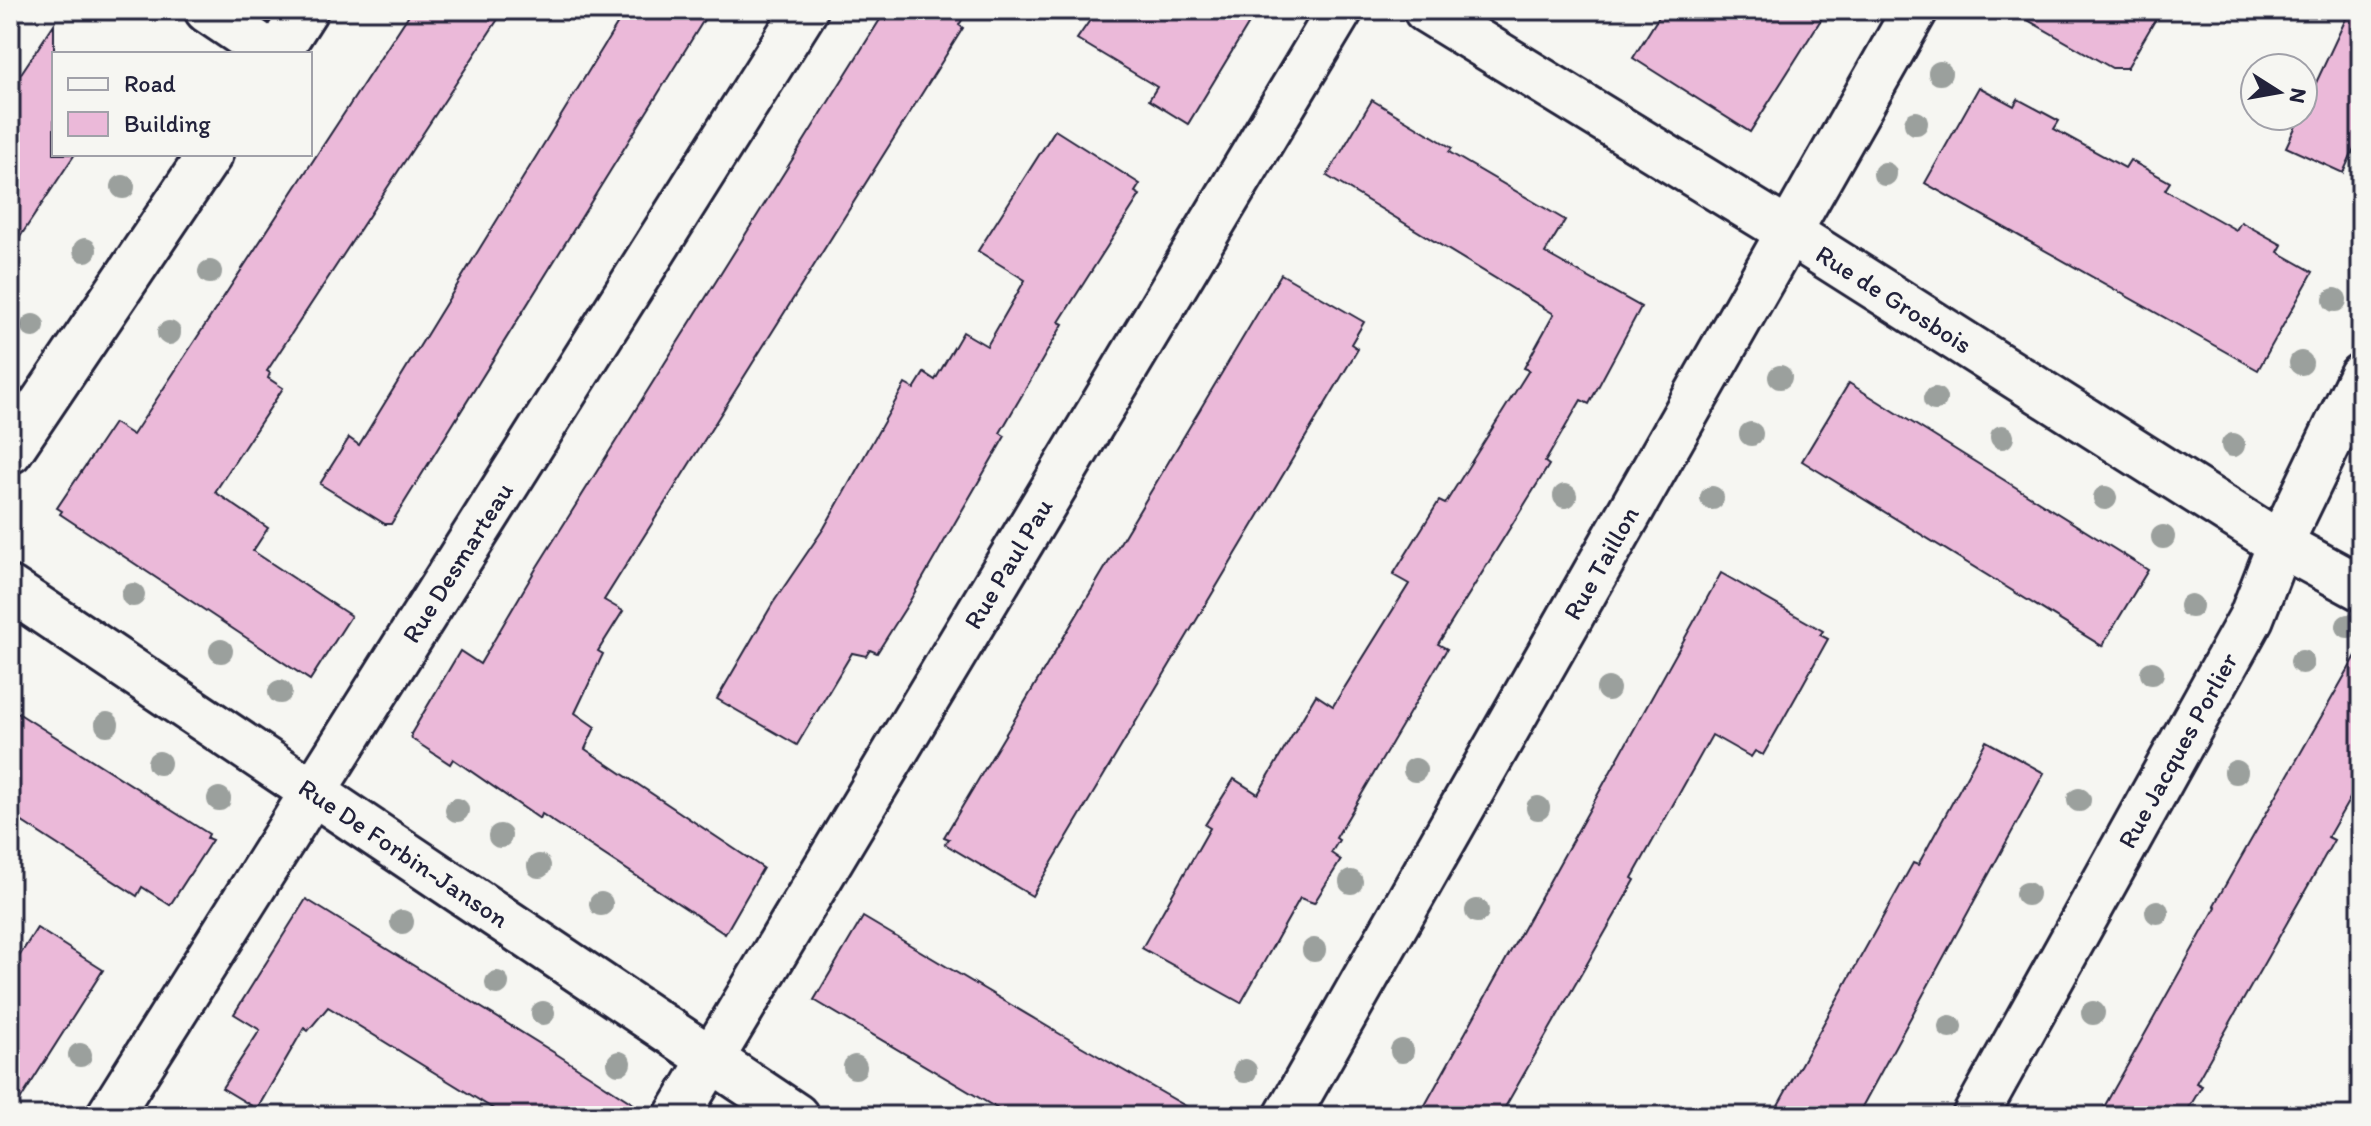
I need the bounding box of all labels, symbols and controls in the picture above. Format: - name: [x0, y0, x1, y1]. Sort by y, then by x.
- legend: [52, 52, 312, 156]
- north arrow: [2239, 52, 2319, 132]
- text: Road: [124, 69, 176, 98]
- text: N: [2283, 86, 2313, 106]
- text: Building: [124, 109, 211, 138]
- street label: Rue de Grosbois: [1810, 238, 1978, 360]
- street label: Rue Desmarteau: [395, 476, 520, 649]
- street label: Rue Paul Pau: [957, 492, 1060, 635]
- street label: Rue Taillon: [1556, 500, 1646, 626]
- street label: Rue Jacques Porlier: [2111, 646, 2245, 854]
- street label: Rue De Forbin-Janson: [293, 771, 515, 935]

